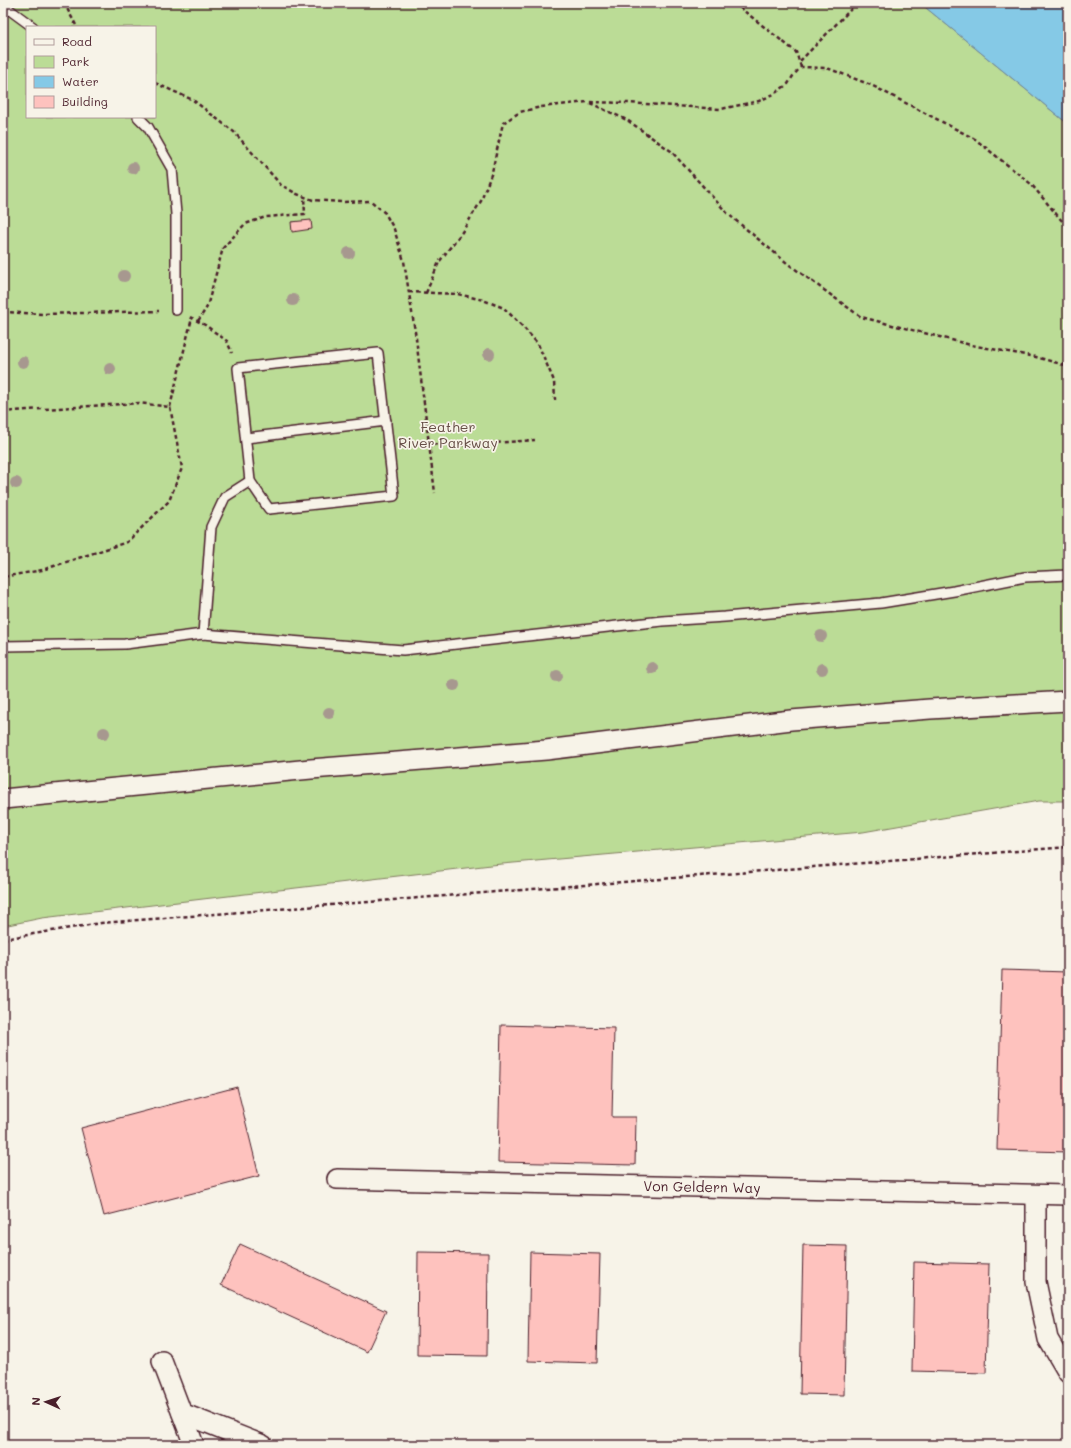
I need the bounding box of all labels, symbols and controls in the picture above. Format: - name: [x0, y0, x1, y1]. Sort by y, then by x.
- legend: [26, 26, 156, 118]
- text: Road: [62, 33, 92, 49]
- text: Park: [62, 53, 89, 69]
- text: Water: [62, 73, 99, 89]
- text: Building: [62, 93, 108, 109]
- park label: Feather River Parkway: [398, 417, 498, 452]
- street label: Von Geldern Way: [643, 1176, 761, 1197]
- north arrow: [26, 1382, 66, 1422]
- text: N: [28, 1397, 43, 1406]

